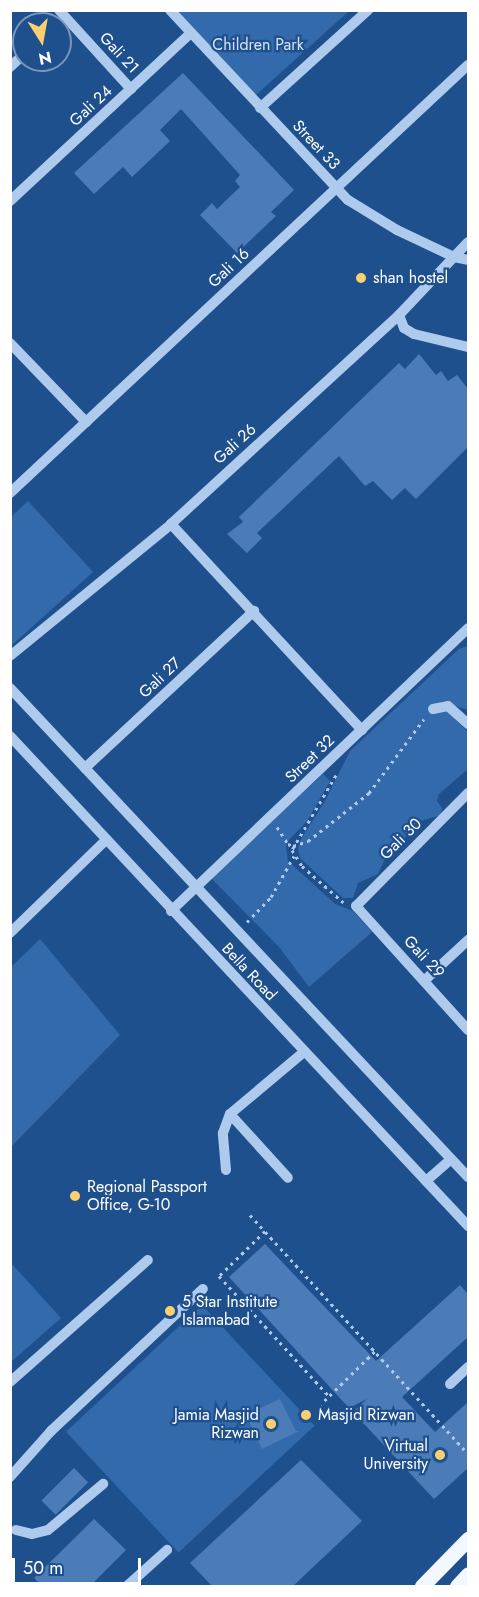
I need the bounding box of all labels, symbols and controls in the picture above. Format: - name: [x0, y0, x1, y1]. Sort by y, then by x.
- north arrow: [12, 12, 72, 72]
- street label: Gali 21: [95, 29, 143, 77]
- park label: Children Park: [212, 35, 304, 55]
- text: N: [37, 46, 54, 71]
- street label: Gali 24: [66, 82, 116, 130]
- street label: Street 33: [288, 116, 344, 174]
- street label: Gali 16: [204, 244, 254, 292]
- place label: shan hostel: [373, 268, 448, 288]
- marker: shan hostel: [354, 271, 368, 285]
- street label: Gali 26: [210, 420, 260, 468]
- street label: Gali 27: [135, 654, 185, 702]
- street label: Street 32: [281, 731, 339, 787]
- street label: Gali 30: [376, 814, 426, 864]
- street label: Gali 29: [400, 932, 448, 982]
- street label: Bella Road: [218, 939, 280, 1005]
- place label: Regional Passport Office, G-10: [87, 1177, 207, 1215]
- marker: Regional Passport Office, G-10: [68, 1189, 82, 1203]
- place label: 5 Star Institute Islamabad: [182, 1292, 278, 1330]
- marker: 5 Star Institute Islamabad: [163, 1304, 177, 1318]
- place label: Jamia Masjid Rizwan: [174, 1405, 259, 1443]
- place label: Masjid Rizwan: [318, 1405, 415, 1425]
- marker: Masjid Rizwan: [299, 1408, 313, 1422]
- marker: Jamia Masjid Rizwan: [264, 1417, 278, 1431]
- place label: Virtual University: [363, 1436, 428, 1474]
- marker: Virtual University: [433, 1448, 447, 1462]
- scale bar: [15, 1546, 144, 1584]
- text: 50 m: [23, 1555, 63, 1581]

